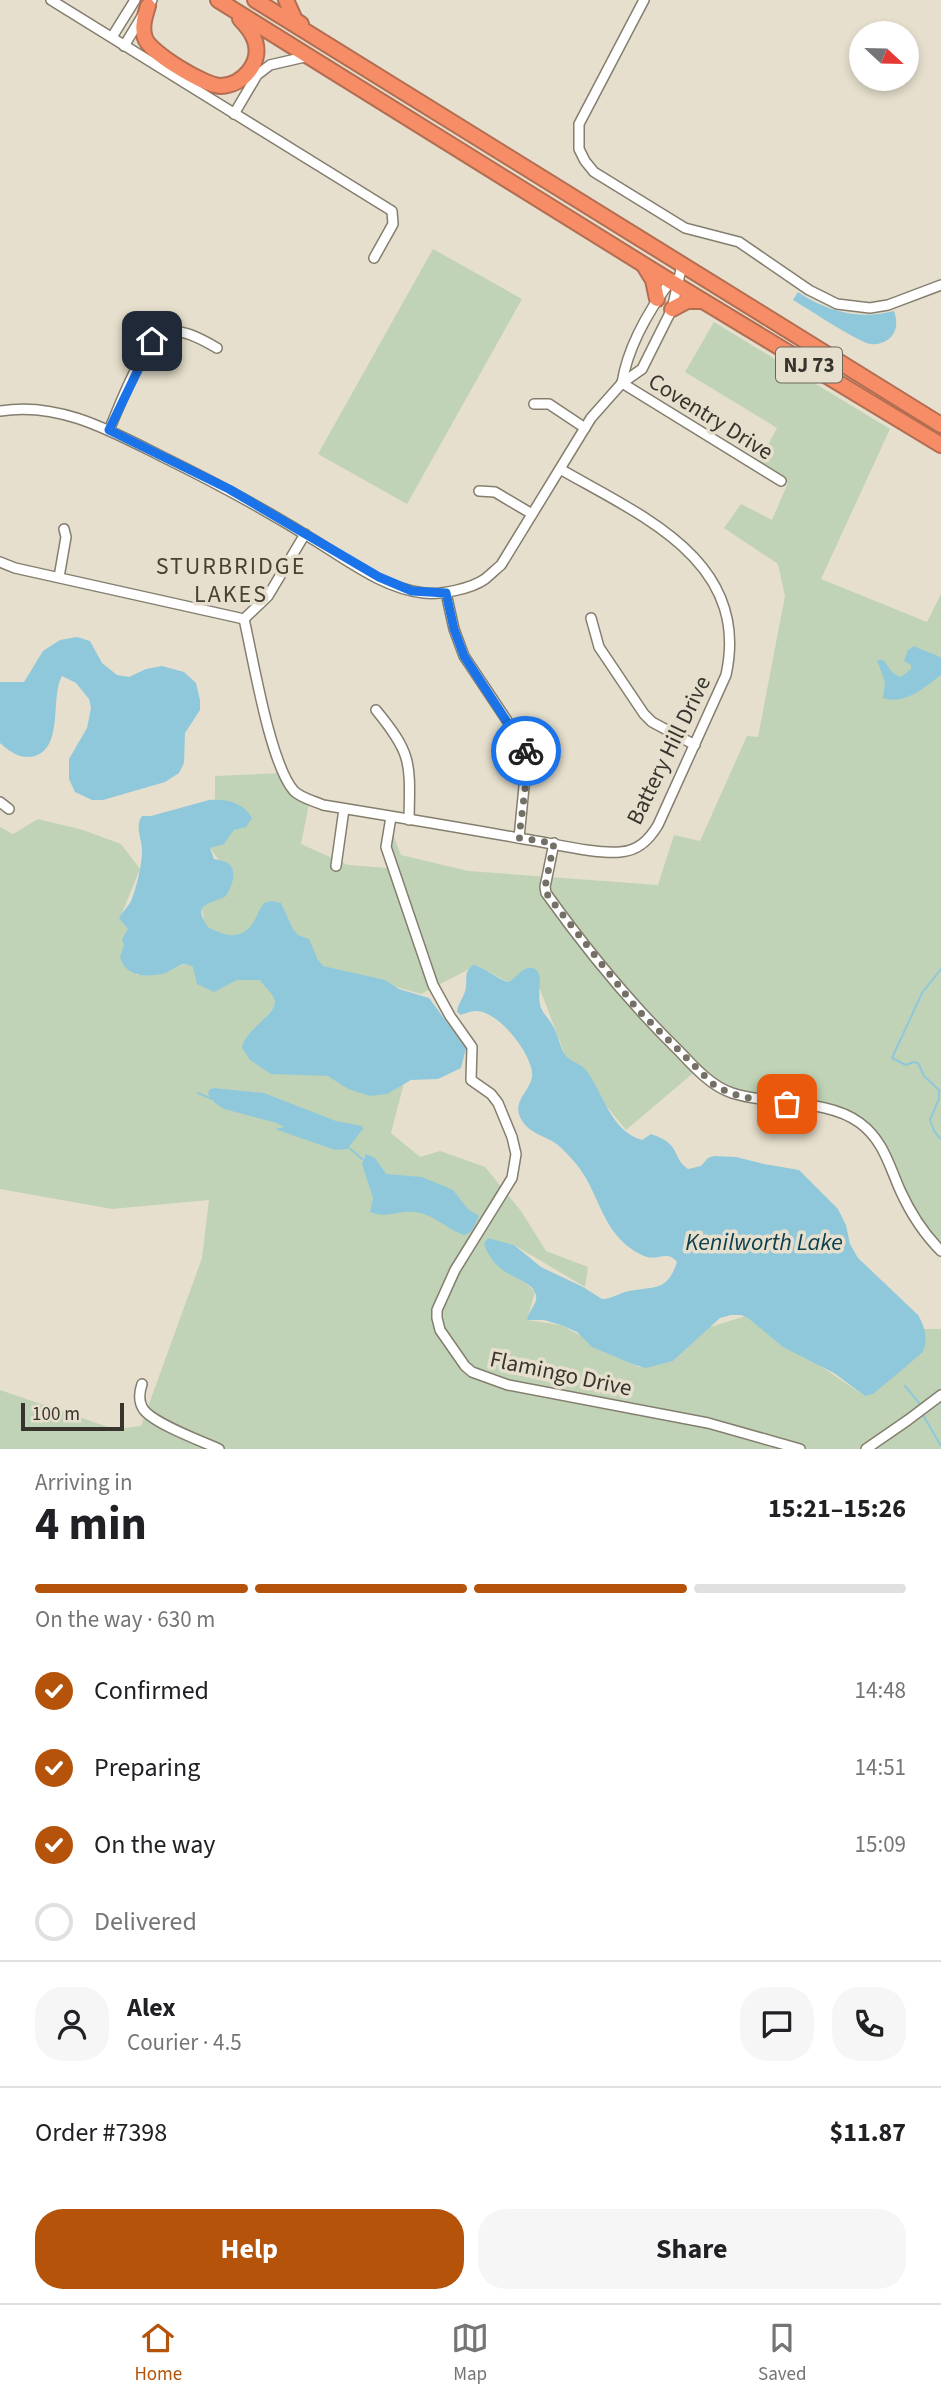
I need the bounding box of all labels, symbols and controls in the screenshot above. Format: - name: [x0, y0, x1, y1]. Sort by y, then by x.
- north arrow: [849, 21, 919, 91]
- map controls: [849, 21, 919, 91]
- pin: [122, 311, 182, 371]
- icon: home: [133, 322, 171, 360]
- road number: NJ 73: [776, 348, 842, 382]
- street label: Coventry Drive: [642, 365, 780, 468]
- district label: STURBRIDGE LAKES: [156, 549, 306, 612]
- street label: Battery Hill Drive: [618, 670, 719, 830]
- courier: [491, 716, 561, 786]
- icon: bike: [507, 732, 545, 770]
- pin: [757, 1074, 817, 1134]
- icon: bag: [768, 1085, 806, 1123]
- water label: Kenilworth Lake: [685, 1225, 843, 1260]
- street label: Flamingo Drive: [487, 1342, 635, 1405]
- scale bar: [21, 1400, 124, 1432]
- text: 100 m: [32, 1401, 80, 1428]
- text: Arriving in: [35, 1466, 133, 1499]
- text: 15:21–15:26: [768, 1490, 906, 1527]
- text: 4 min: [35, 1492, 147, 1557]
- text: On the way · 630 m: [35, 1603, 215, 1636]
- icon: check: [35, 1672, 73, 1710]
- text: Confirmed: [94, 1672, 209, 1709]
- text: 14:48: [855, 1674, 906, 1707]
- icon: check: [35, 1749, 73, 1787]
- text: Preparing: [94, 1749, 200, 1786]
- text: 14:51: [855, 1751, 906, 1784]
- icon: check: [35, 1826, 73, 1864]
- text: On the way: [94, 1826, 215, 1863]
- text: 15:09: [855, 1828, 906, 1861]
- text: Delivered: [94, 1903, 197, 1940]
- button: person: [35, 1987, 109, 2061]
- button: chat: [740, 1987, 814, 2061]
- button: phone: [832, 1987, 906, 2061]
- text: Alex: [127, 1989, 176, 2026]
- text: Courier · 4.5: [127, 2026, 242, 2059]
- text: Order #7398: [35, 2114, 167, 2151]
- text: $11.87: [830, 2114, 906, 2151]
- button: Help: [35, 2209, 464, 2289]
- button: Share: [478, 2209, 906, 2289]
- tab: Home: [134, 2319, 182, 2388]
- tab: Map: [451, 2319, 489, 2388]
- tab: Saved: [758, 2319, 807, 2388]

